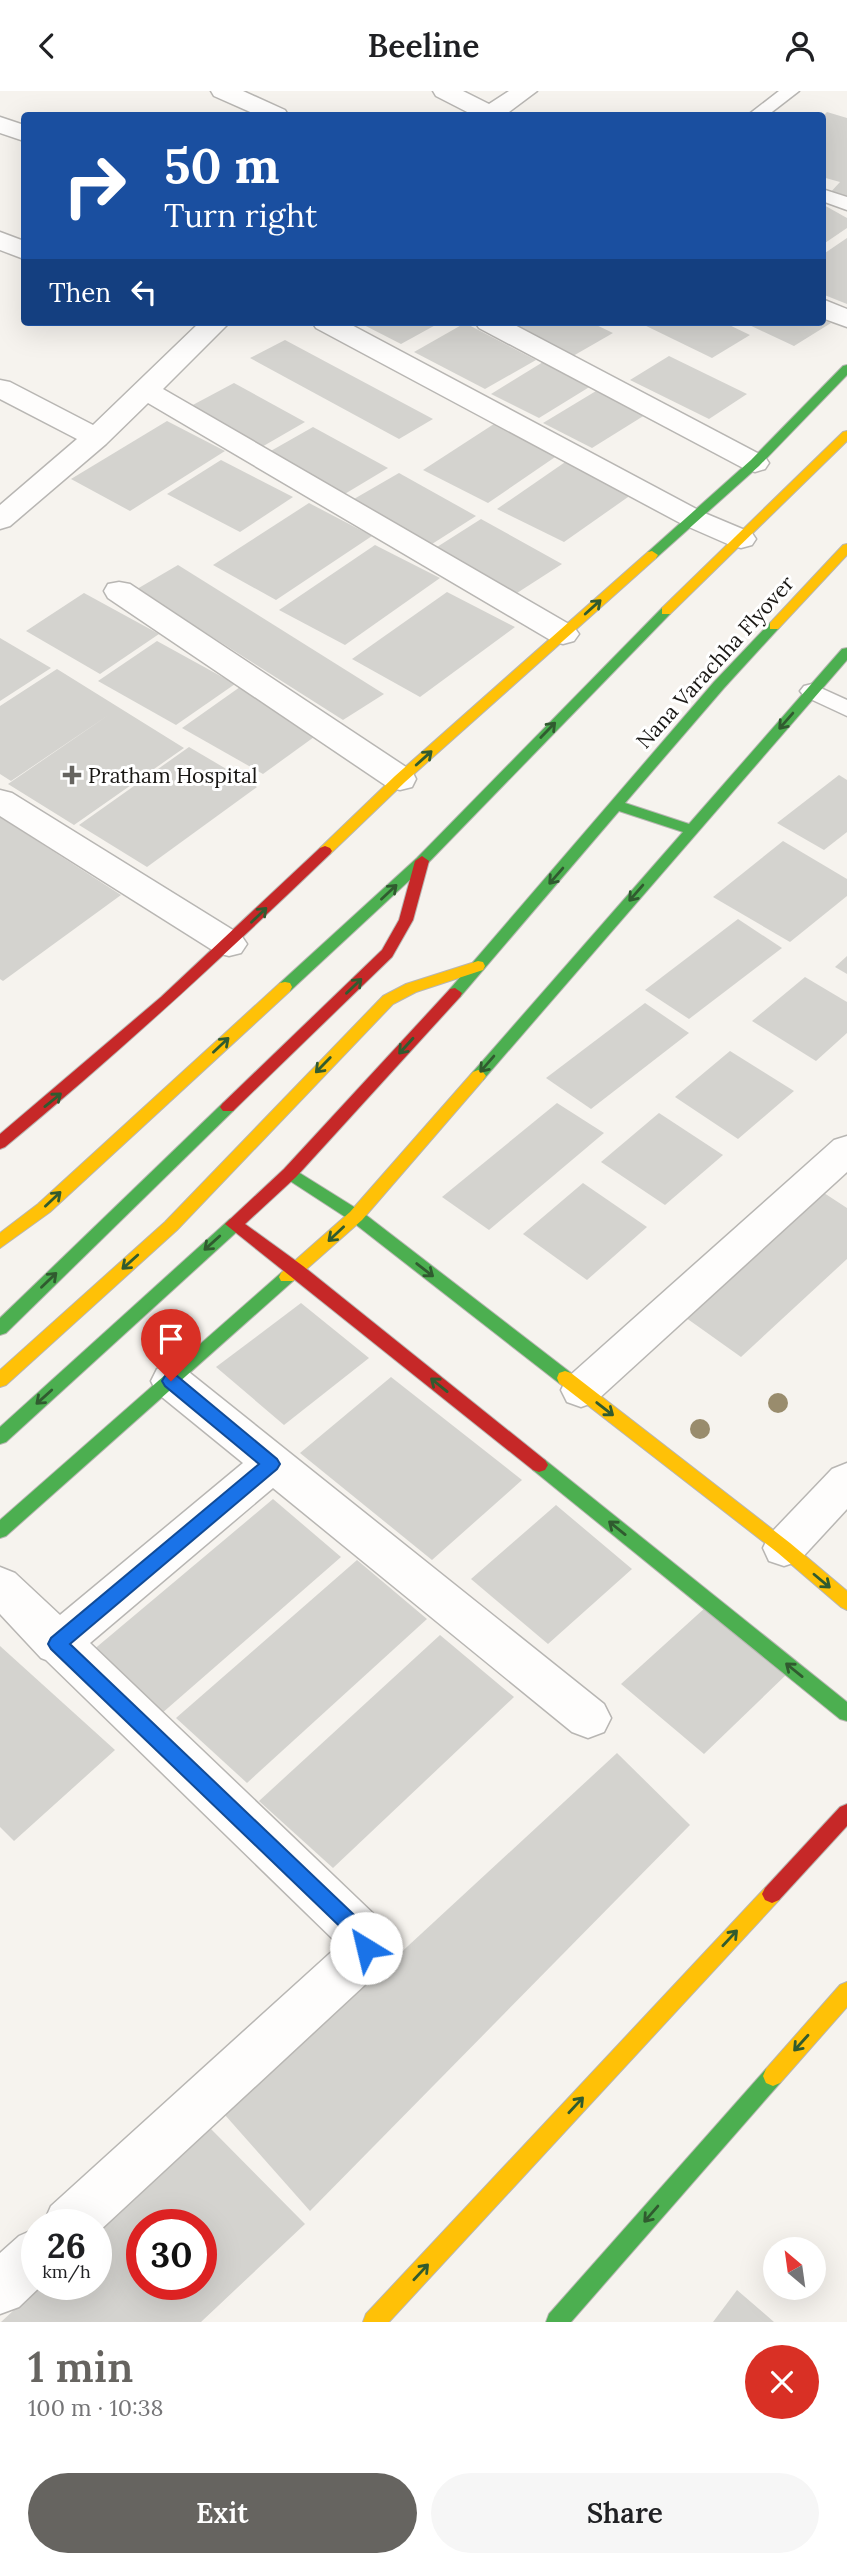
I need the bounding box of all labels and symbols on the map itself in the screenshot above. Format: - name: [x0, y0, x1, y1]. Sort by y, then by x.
- street label: Nana Varachha Flyover: [630, 570, 800, 754]
- one-way arrow: [584, 598, 601, 615]
- one-way arrow: [778, 712, 794, 730]
- one-way arrow: [540, 722, 557, 739]
- one-way arrow: [415, 750, 432, 767]
- place label: Pratham Hospital: [88, 762, 258, 789]
- marker: Pratham Hospital: [62, 765, 82, 785]
- one-way arrow: [548, 867, 564, 885]
- one-way arrow: [380, 883, 397, 900]
- one-way arrow: [628, 884, 644, 902]
- one-way arrow: [250, 907, 267, 924]
- one-way arrow: [345, 977, 362, 994]
- one-way arrow: [212, 1037, 229, 1054]
- one-way arrow: [398, 1037, 414, 1055]
- one-way arrow: [479, 1055, 495, 1073]
- one-way arrow: [315, 1056, 332, 1073]
- one-way arrow: [43, 1092, 61, 1107]
- one-way arrow: [44, 1191, 62, 1207]
- one-way arrow: [327, 1226, 345, 1242]
- one-way arrow: [204, 1235, 221, 1252]
- one-way arrow: [122, 1254, 139, 1271]
- one-way arrow: [416, 1262, 434, 1277]
- one-way arrow: [40, 1272, 57, 1289]
- pin: [141, 1309, 201, 1381]
- one-way arrow: [431, 1377, 449, 1393]
- one-way arrow: [36, 1388, 53, 1405]
- one-way arrow: [596, 1401, 614, 1417]
- one-way arrow: [608, 1520, 626, 1535]
- one-way arrow: [813, 1573, 831, 1589]
- one-way arrow: [785, 1663, 803, 1678]
- position arrow: [329, 1911, 403, 1985]
- one-way arrow: [722, 1930, 739, 1947]
- one-way arrow: [793, 2034, 810, 2051]
- one-way arrow: [567, 2097, 584, 2114]
- one-way arrow: [643, 2204, 659, 2222]
- speed limit sign: 30: [126, 2209, 217, 2300]
- north arrow: [763, 2237, 826, 2299]
- one-way arrow: [413, 2263, 429, 2281]

